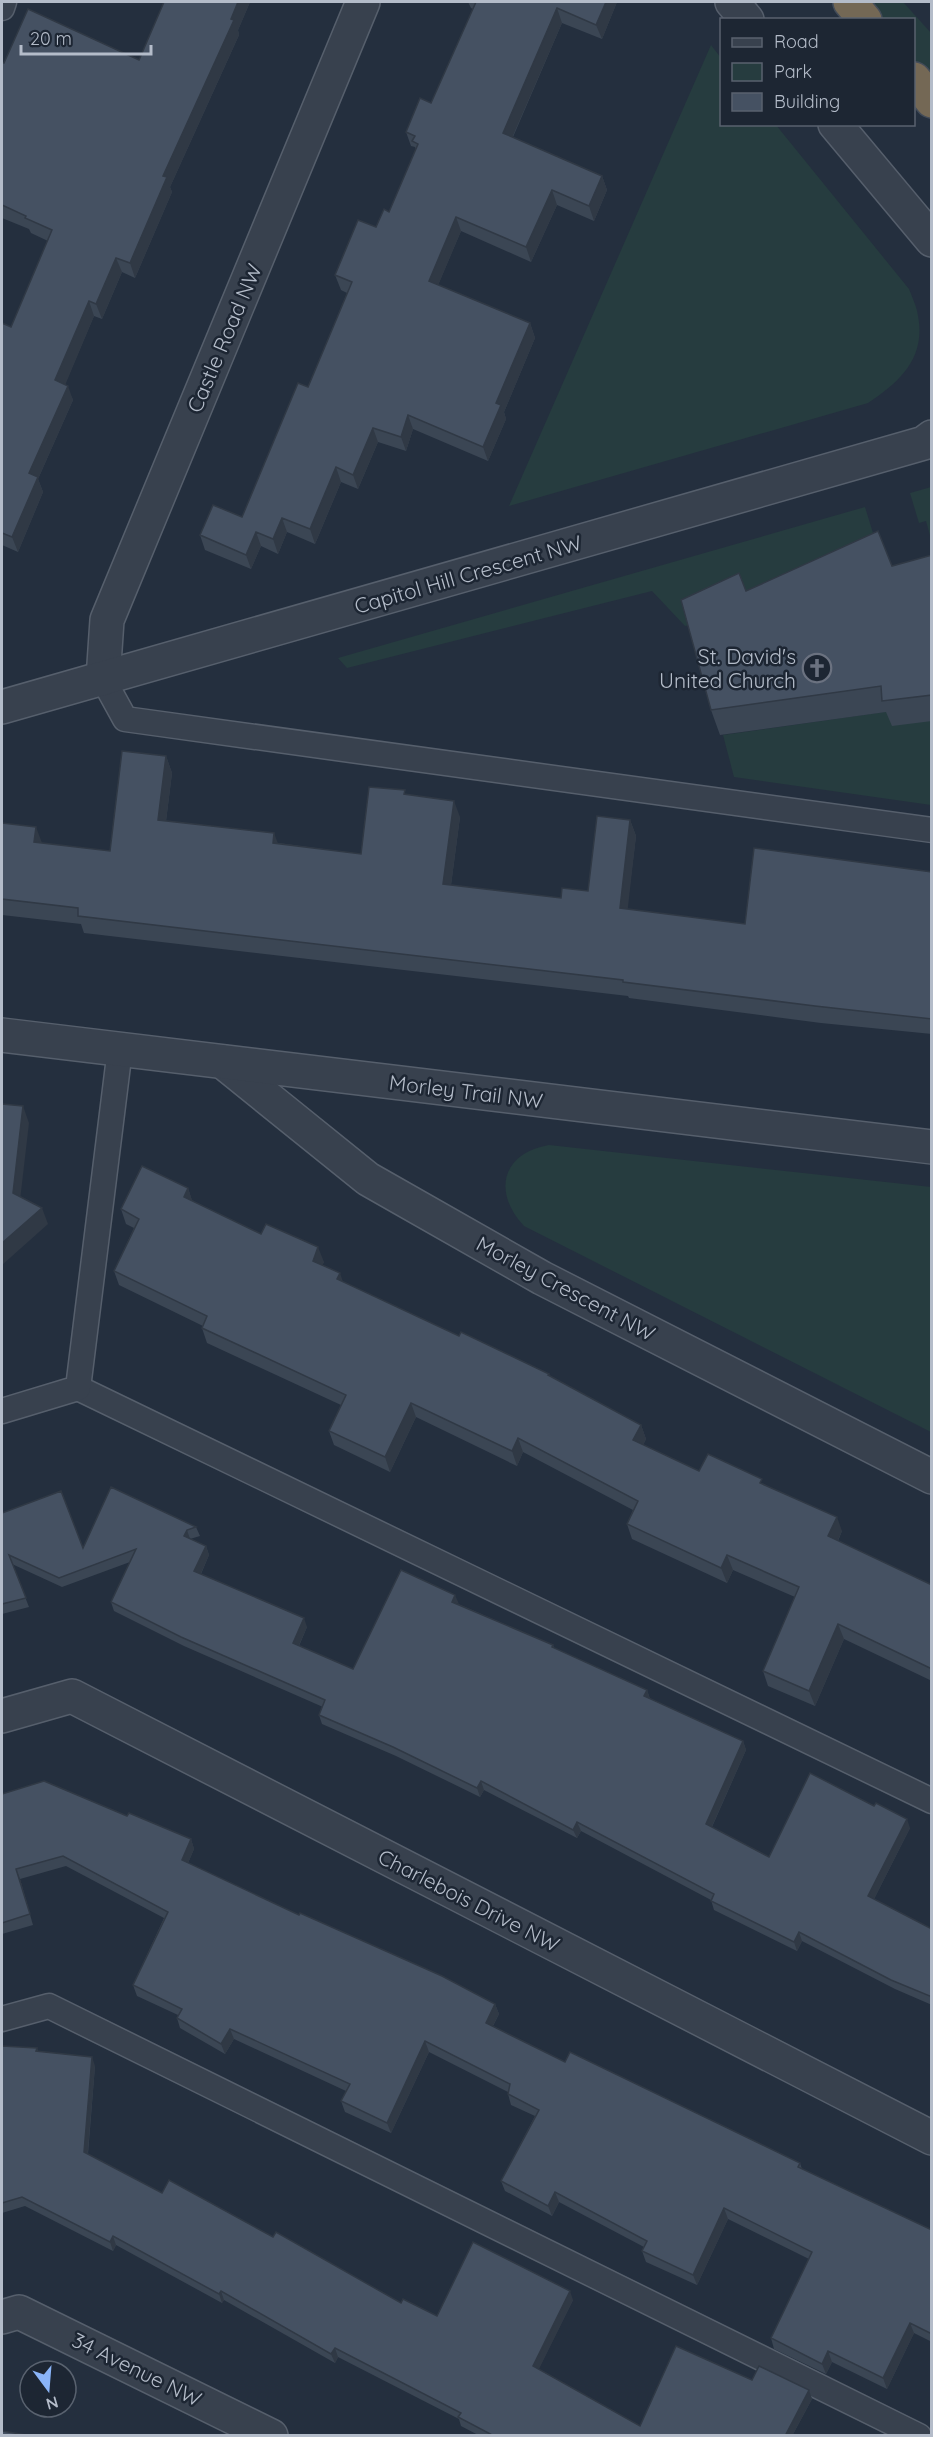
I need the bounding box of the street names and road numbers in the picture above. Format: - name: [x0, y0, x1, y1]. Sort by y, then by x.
- street label: Castle Road NW: [181, 260, 267, 416]
- street label: Capitol Hill Crescent NW: [351, 529, 585, 619]
- street label: Morley Trail NW: [388, 1069, 544, 1113]
- street label: Morley Crescent NW: [472, 1230, 660, 1346]
- street label: Charlebois Drive NW: [374, 1843, 564, 1957]
- street label: 34 Avenue NW: [68, 2326, 206, 2412]

